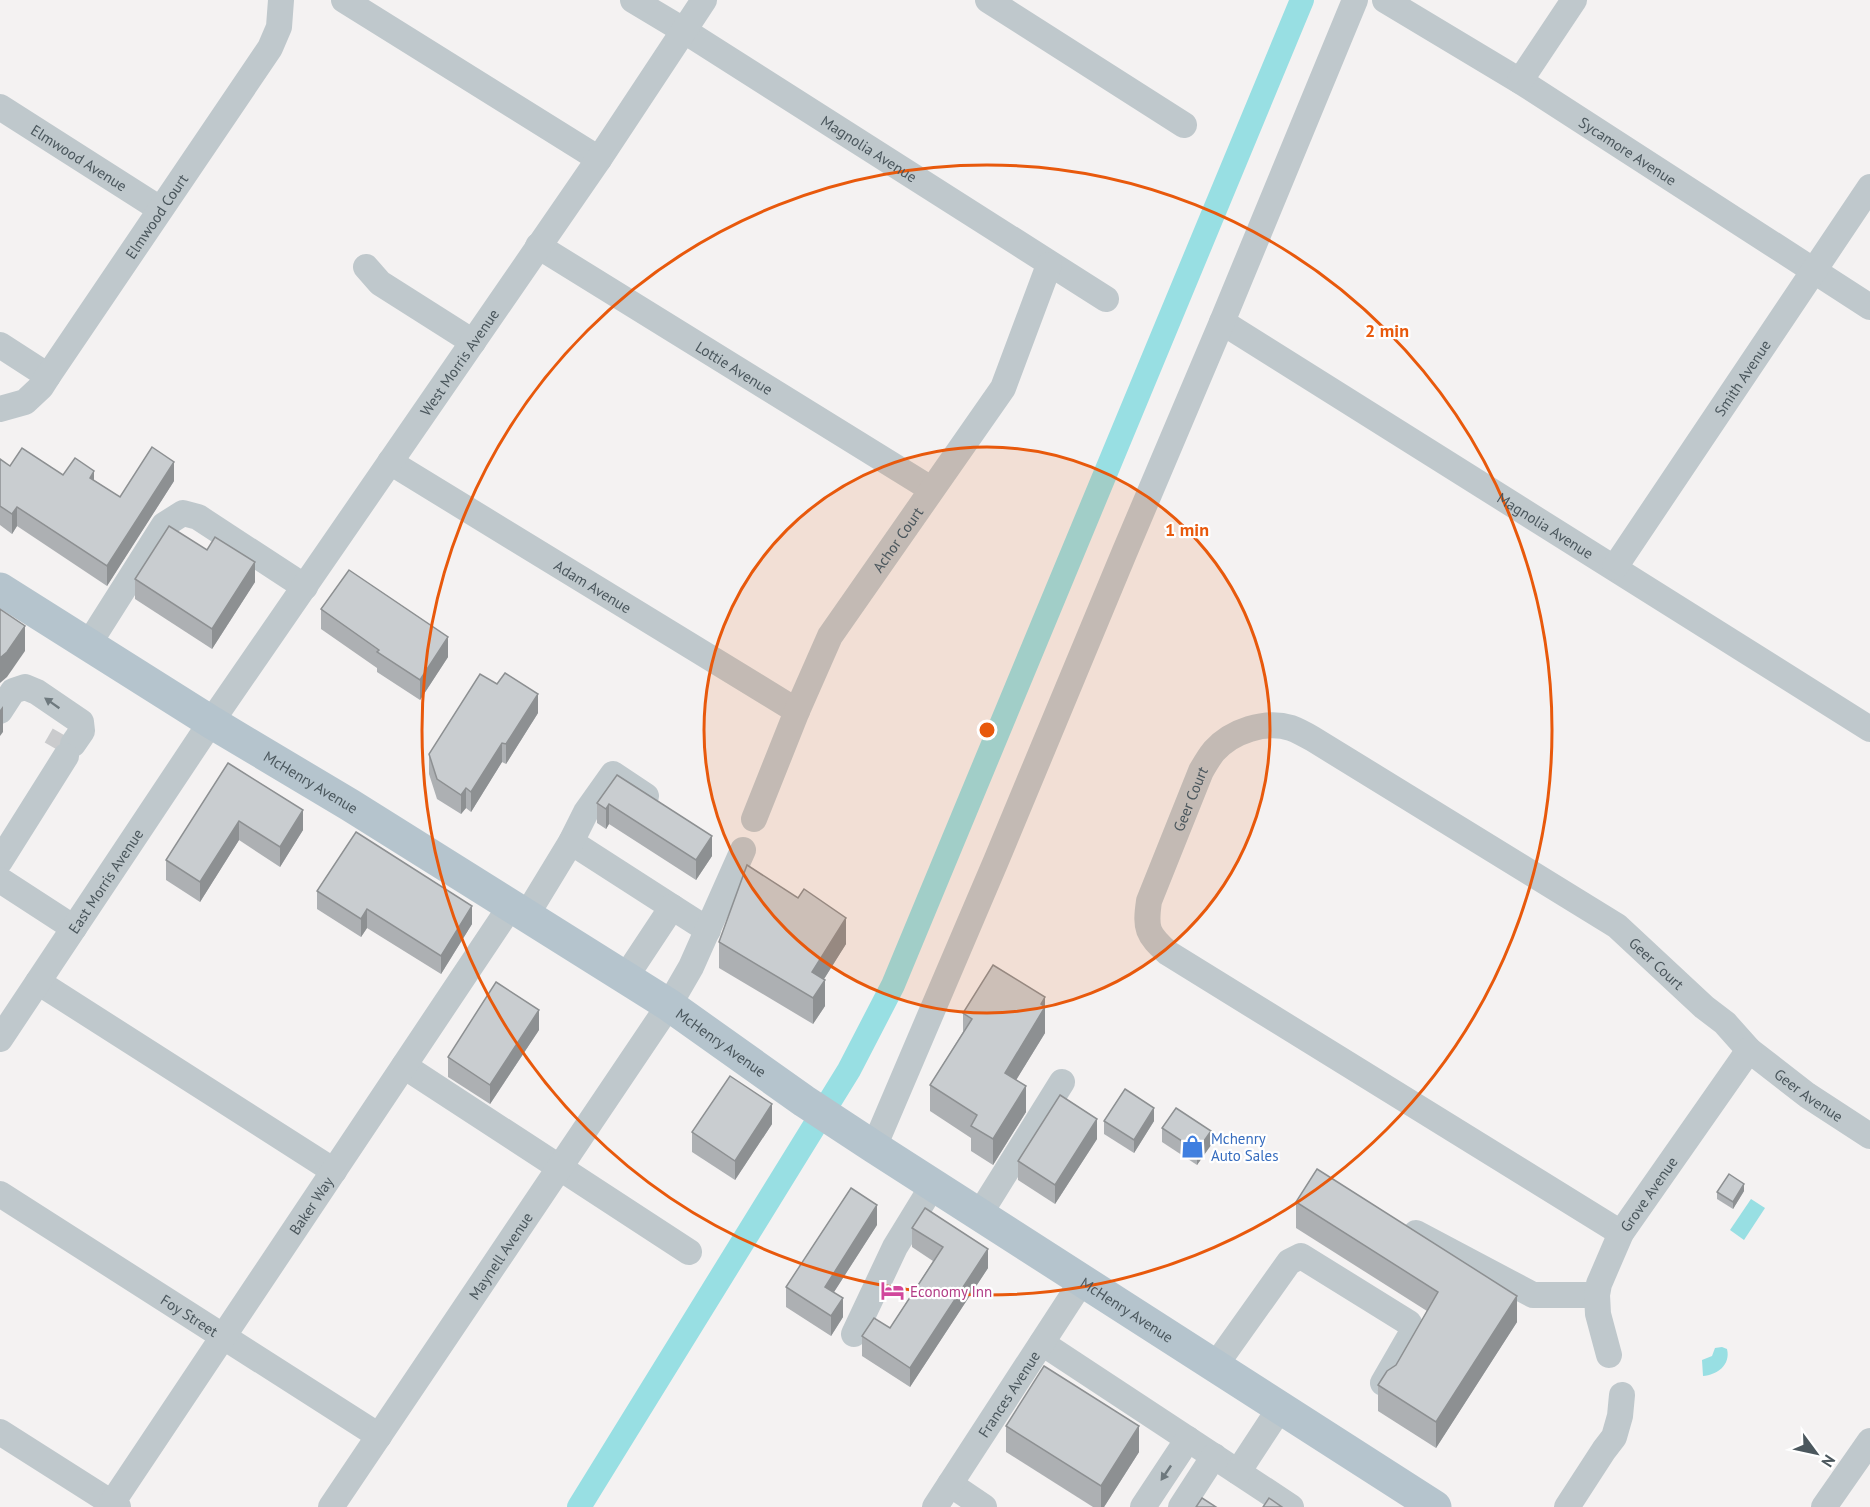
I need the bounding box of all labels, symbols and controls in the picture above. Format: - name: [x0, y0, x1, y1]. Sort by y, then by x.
- street label: Magnolia Avenue: [818, 111, 921, 186]
- street label: Sycamore Avenue: [1576, 112, 1680, 189]
- street label: Elmwood Avenue: [28, 120, 131, 195]
- street label: Elmwood Court: [121, 170, 192, 262]
- street label: West Morris Avenue: [416, 305, 503, 419]
- text: 2 min: [1365, 319, 1409, 342]
- street label: Lottie Avenue: [692, 336, 777, 398]
- street label: Smith Avenue: [1710, 336, 1774, 419]
- street label: Magnolia Avenue: [1494, 488, 1597, 562]
- street label: Achor Court: [868, 503, 927, 576]
- text: 1 min: [1165, 518, 1209, 541]
- street label: Adam Avenue: [551, 555, 635, 617]
- one-way arrow: [44, 698, 60, 709]
- centre of rings: [977, 720, 997, 740]
- street label: McHenry Avenue: [260, 746, 362, 817]
- street label: Geer Court: [1168, 763, 1211, 834]
- street label: East Morris Avenue: [64, 825, 147, 937]
- street label: Geer Court: [1625, 933, 1688, 993]
- street label: McHenry Avenue: [672, 1004, 770, 1081]
- street label: Geer Avenue: [1771, 1064, 1847, 1126]
- place label: Mchenry Auto Sales: [1211, 1129, 1279, 1165]
- shop icon: Mchenry Auto Sales: [1180, 1134, 1206, 1160]
- street label: Grove Avenue: [1616, 1153, 1681, 1235]
- street label: Baker Way: [285, 1173, 337, 1238]
- street label: Maynell Avenue: [464, 1208, 536, 1303]
- street label: McHenry Avenue: [1077, 1273, 1177, 1346]
- hotel icon: Economy Inn: [879, 1278, 905, 1304]
- place label: Economy Inn: [910, 1282, 992, 1301]
- street label: Foy Street: [157, 1290, 222, 1340]
- street label: Frances Avenue: [974, 1347, 1044, 1441]
- north arrow: [1786, 1423, 1846, 1483]
- text: N: [1817, 1451, 1840, 1471]
- one-way arrow: [1160, 1465, 1171, 1481]

